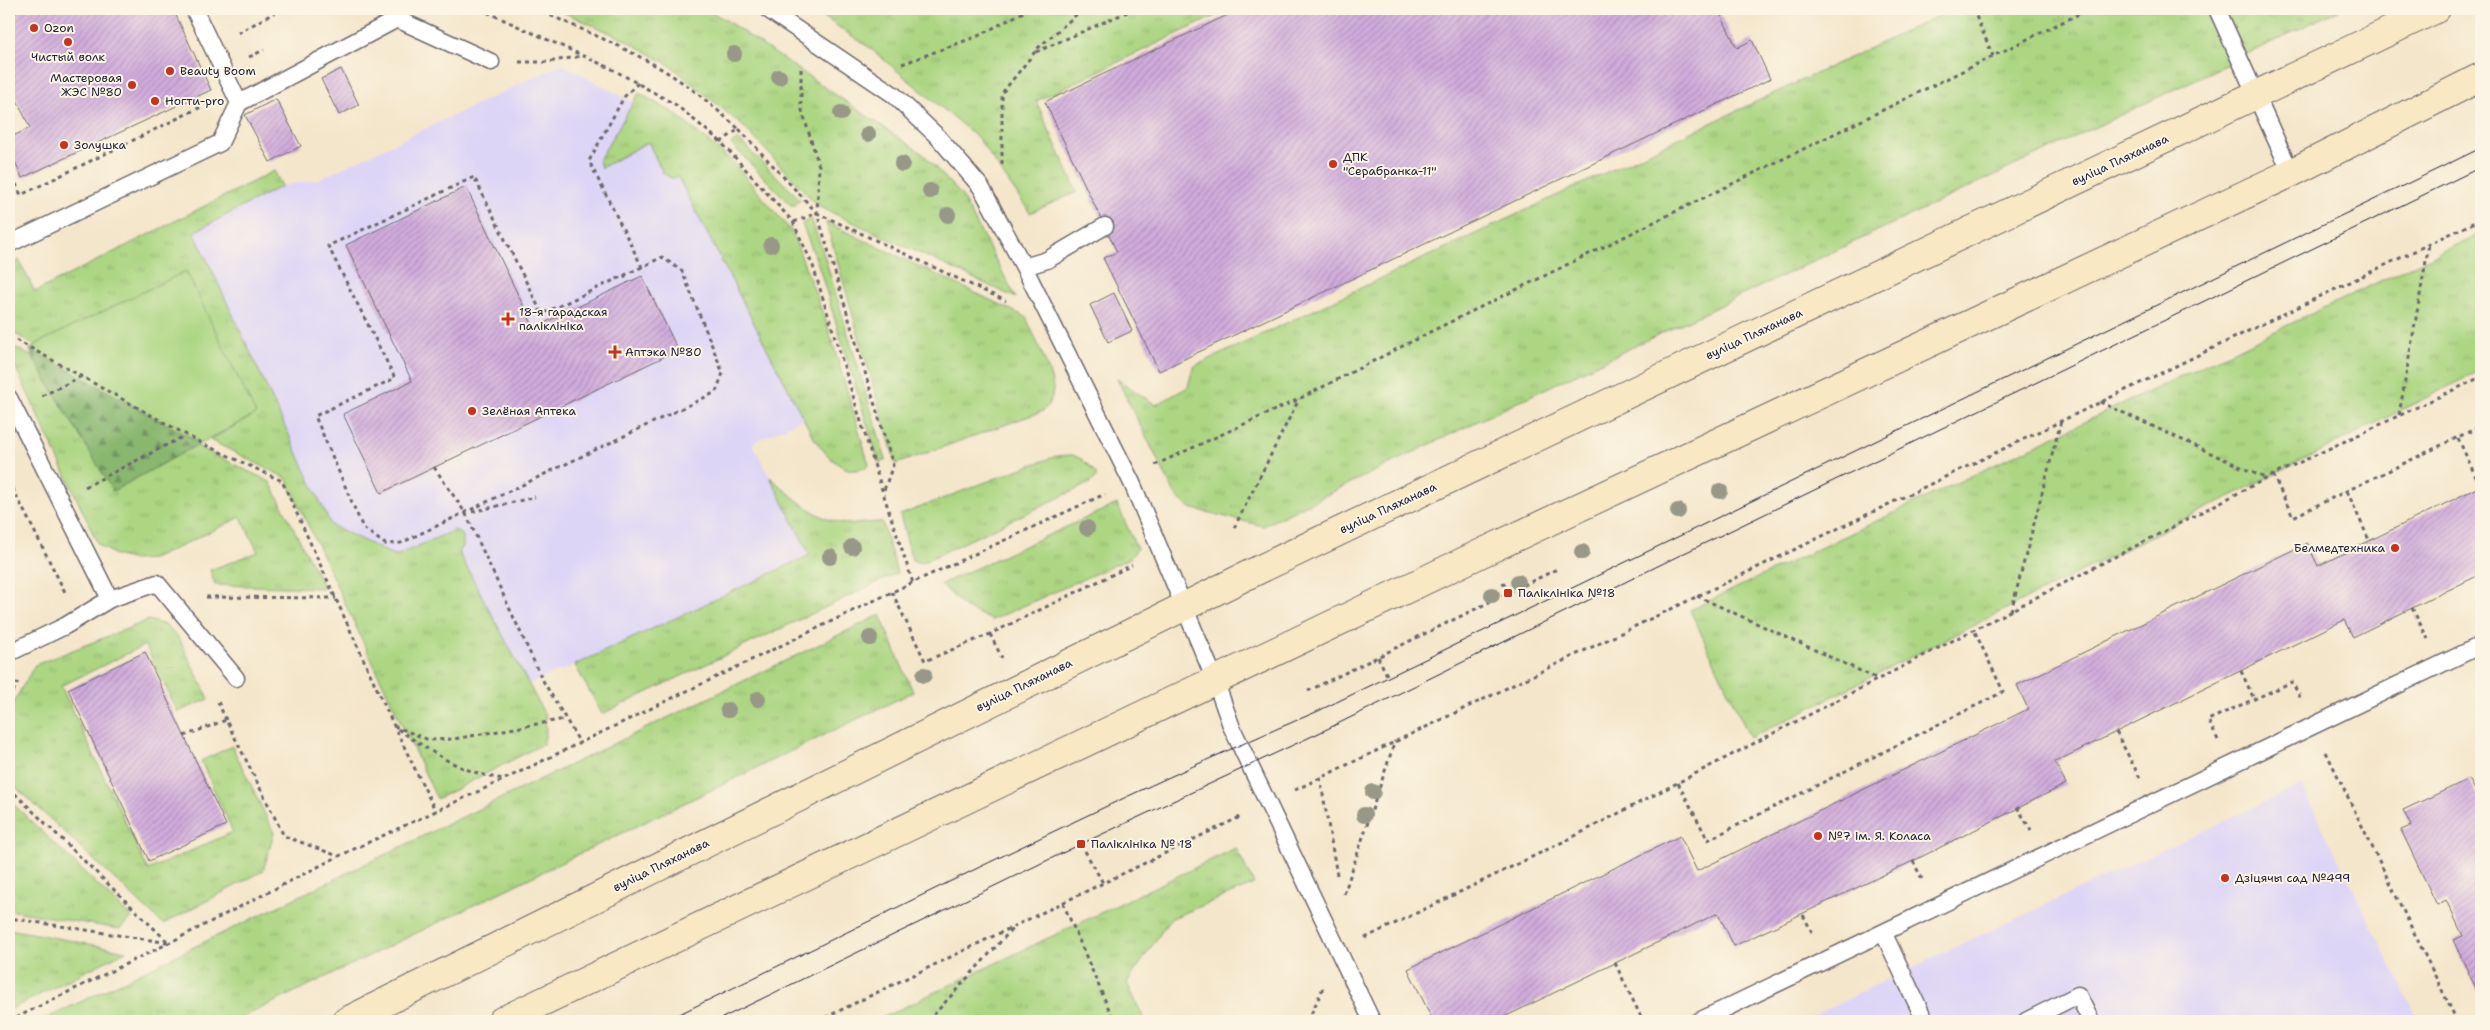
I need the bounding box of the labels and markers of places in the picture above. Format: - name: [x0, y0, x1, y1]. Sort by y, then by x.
- place label: Ozon: [44, 20, 74, 36]
- marker: Ozon: [28, 22, 40, 34]
- marker: Чистый волк: [62, 36, 74, 48]
- place label: Чистый волк: [31, 49, 106, 65]
- place label: Beauty Boom: [180, 63, 256, 79]
- marker: Beauty Boom: [164, 65, 176, 77]
- place label: Мастеровая ЖЭС №80: [50, 70, 122, 100]
- marker: Мастеровая ЖЭС №80: [126, 79, 138, 91]
- place label: Ногти-pro: [165, 93, 224, 109]
- marker: Ногти-pro: [149, 95, 161, 107]
- place label: Золушка: [74, 137, 126, 153]
- marker: Золушка: [58, 139, 70, 151]
- place label: ДПК "Серабранка-11": [1343, 149, 1437, 179]
- marker: ДПК "Серабранка-11": [1327, 158, 1339, 170]
- place label: 18-я гарадская паліклініка: [519, 304, 608, 334]
- marker: 18-я гарадская паліклініка: [501, 312, 515, 326]
- place label: Аптэка №80: [625, 344, 702, 360]
- marker: Аптэка №80: [609, 346, 621, 358]
- place label: Зелёная Аптека: [482, 403, 576, 419]
- marker: Зелёная Аптека: [466, 405, 478, 417]
- place label: Белмедтехника: [2294, 540, 2386, 556]
- marker: Белмедтехника: [2389, 542, 2401, 554]
- place label: Паліклініка №18: [1518, 585, 1615, 601]
- marker: Паліклініка №18: [1502, 587, 1514, 599]
- place label: №7 ім. Я. Коласа: [1828, 828, 1931, 844]
- marker: №7 ім. Я. Коласа: [1812, 830, 1824, 842]
- place label: Паліклініка № 18: [1091, 836, 1192, 852]
- marker: Паліклініка № 18: [1075, 838, 1087, 850]
- place label: Дзіцячы сад №499: [2235, 870, 2350, 886]
- marker: Дзіцячы сад №499: [2219, 872, 2231, 884]

